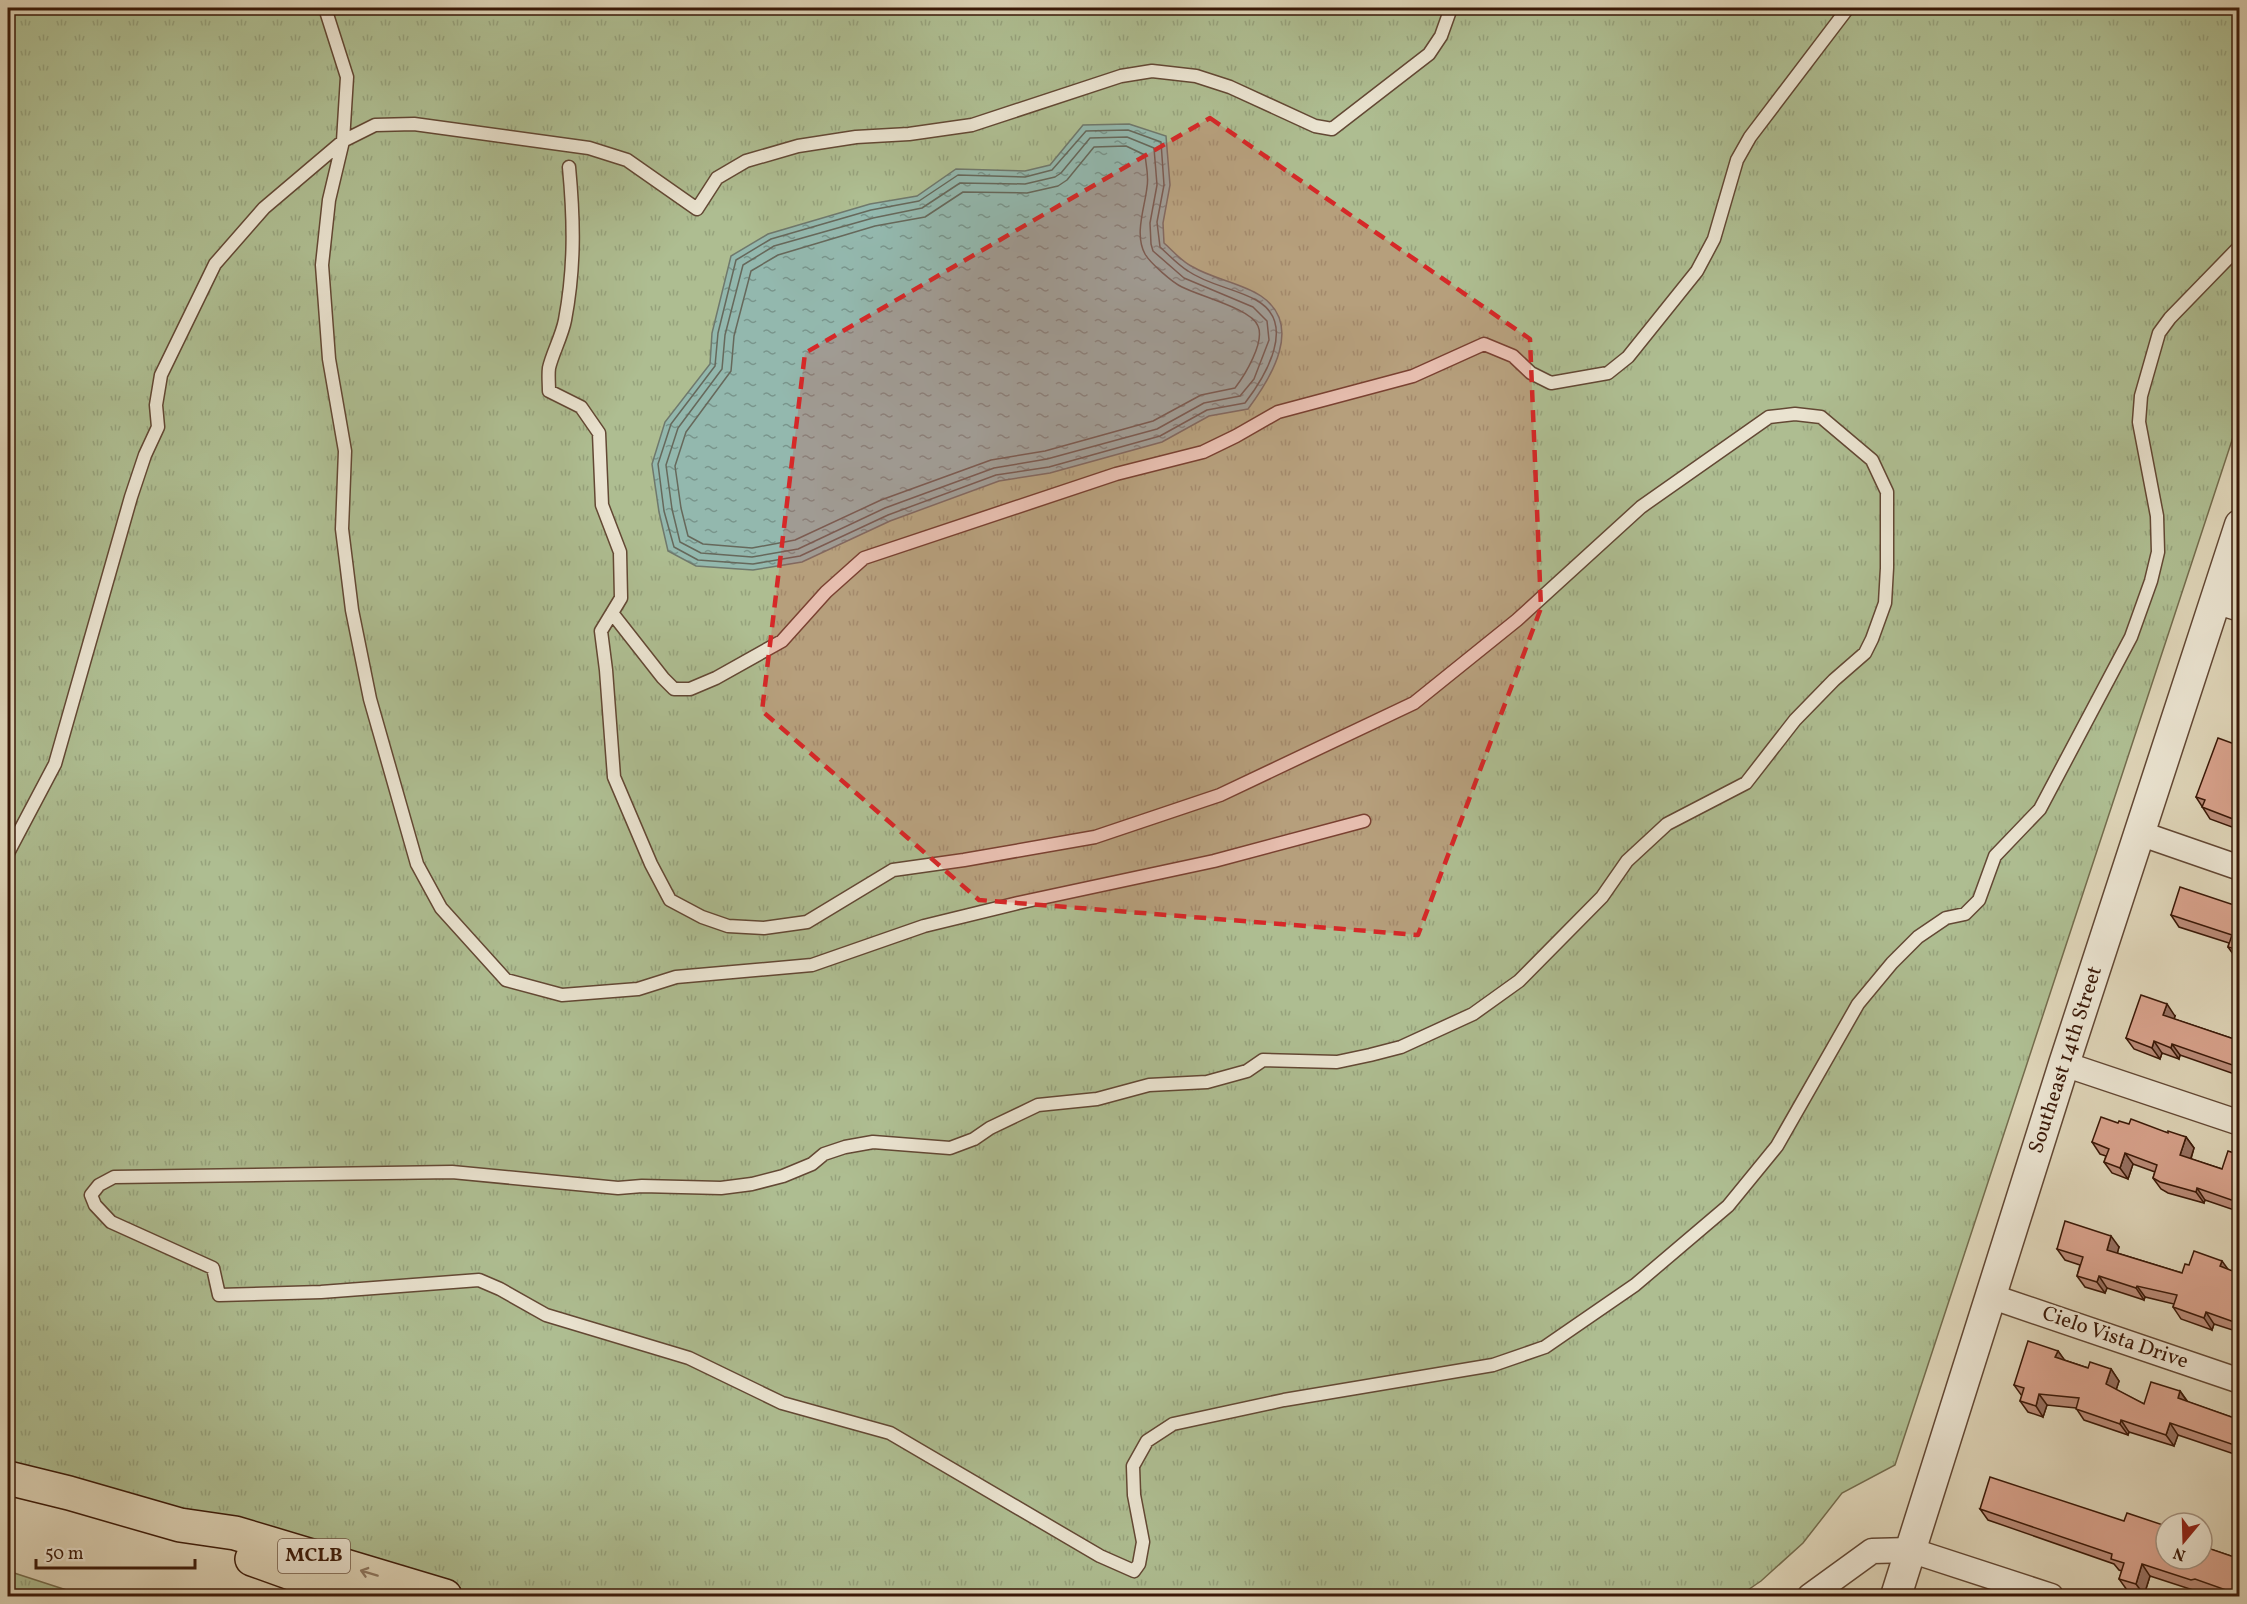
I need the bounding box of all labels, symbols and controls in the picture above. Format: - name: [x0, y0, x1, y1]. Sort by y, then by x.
- street label: Southeast 14th Street: [2022, 963, 2110, 1157]
- street label: Cielo Vista Drive: [2038, 1299, 2192, 1377]
- north arrow: [2154, 1511, 2214, 1571]
- scale bar: [36, 1532, 195, 1570]
- road number: MCLB: [278, 1539, 350, 1573]
- text: N: [2170, 1541, 2189, 1566]
- text: 50 m: [45, 1542, 84, 1567]
- one-way arrow: [360, 1567, 379, 1578]

